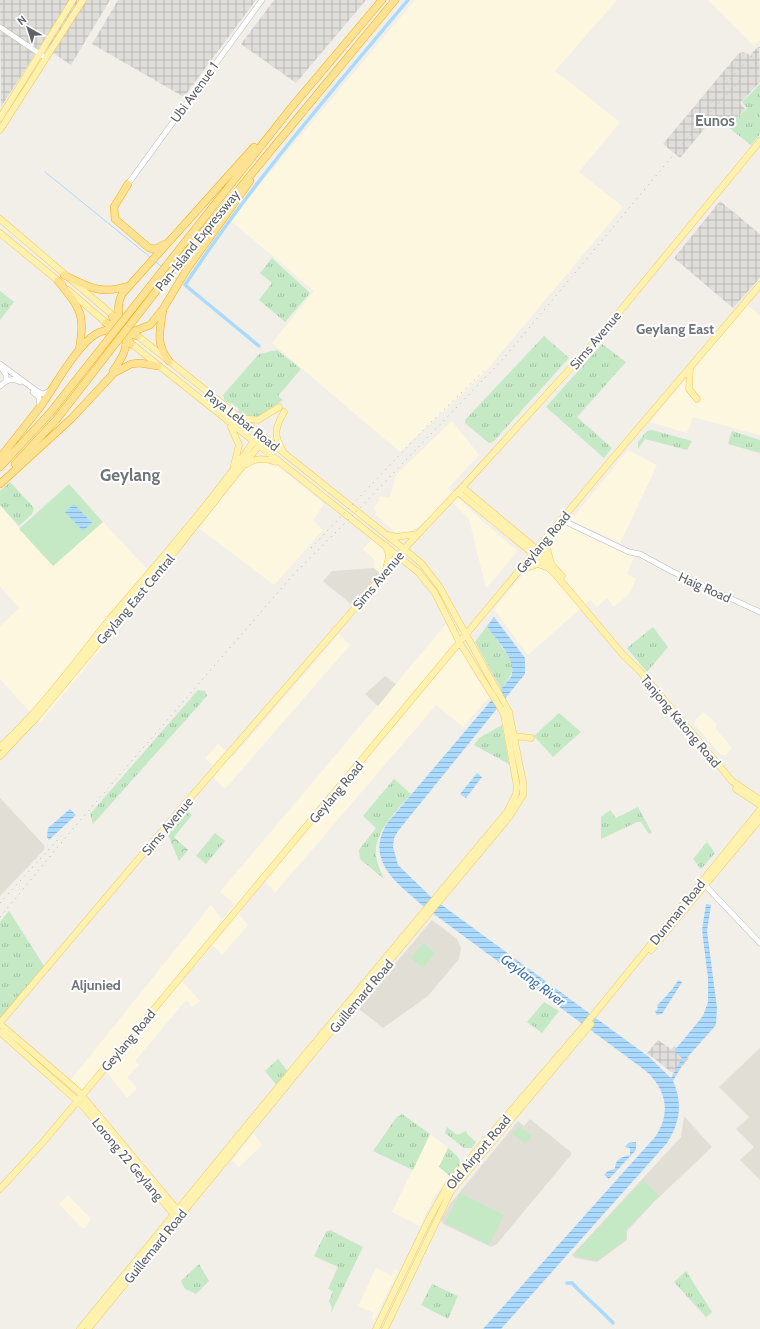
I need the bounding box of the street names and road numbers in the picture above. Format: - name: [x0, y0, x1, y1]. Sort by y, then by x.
- street label: Ubi Avenue 1: [167, 59, 221, 125]
- street label: Pan-Island Expressway: [151, 186, 243, 294]
- street label: Sims Avenue: [566, 307, 624, 372]
- street label: Paya Lebar Road: [201, 386, 283, 454]
- street label: Geylang Road: [512, 508, 574, 576]
- street label: Sims Avenue: [349, 547, 407, 612]
- street label: Geylang East Central: [92, 550, 178, 648]
- street label: Haig Road: [676, 568, 734, 606]
- street label: Tanjong Katong Road: [637, 671, 724, 771]
- street label: Geylang Road: [305, 758, 367, 826]
- street label: Sims Avenue: [138, 793, 196, 858]
- street label: Dunman Road: [646, 876, 708, 948]
- street label: Guillemard Road: [326, 956, 396, 1036]
- street label: Geylang Road: [97, 1006, 159, 1074]
- street label: Old Airport Road: [442, 1112, 514, 1192]
- street label: Lorong 22 Geylang: [89, 1115, 167, 1204]
- street label: Guillemard Road: [120, 1206, 190, 1286]

